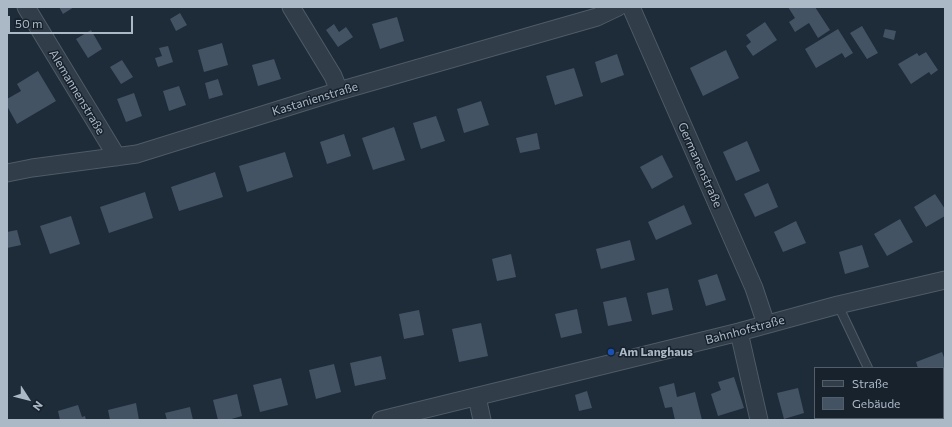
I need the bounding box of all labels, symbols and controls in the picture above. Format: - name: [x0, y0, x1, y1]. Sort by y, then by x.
- scale bar: [10, 8, 135, 34]
- text: 50 m: [15, 16, 43, 30]
- street label: Alemannenstraße: [46, 47, 108, 137]
- street label: Kastanienstraße: [270, 79, 360, 119]
- street label: Germanenstraße: [675, 120, 725, 210]
- street label: Bahnhofstraße: [704, 313, 786, 347]
- place label: Am Langhaus: [619, 345, 693, 359]
- marker: Am Langhaus: [606, 347, 616, 357]
- legend: [814, 367, 944, 419]
- text: Straße: [852, 376, 888, 390]
- north arrow: [8, 379, 48, 419]
- text: Gebäude: [852, 396, 900, 410]
- text: N: [30, 399, 46, 414]

